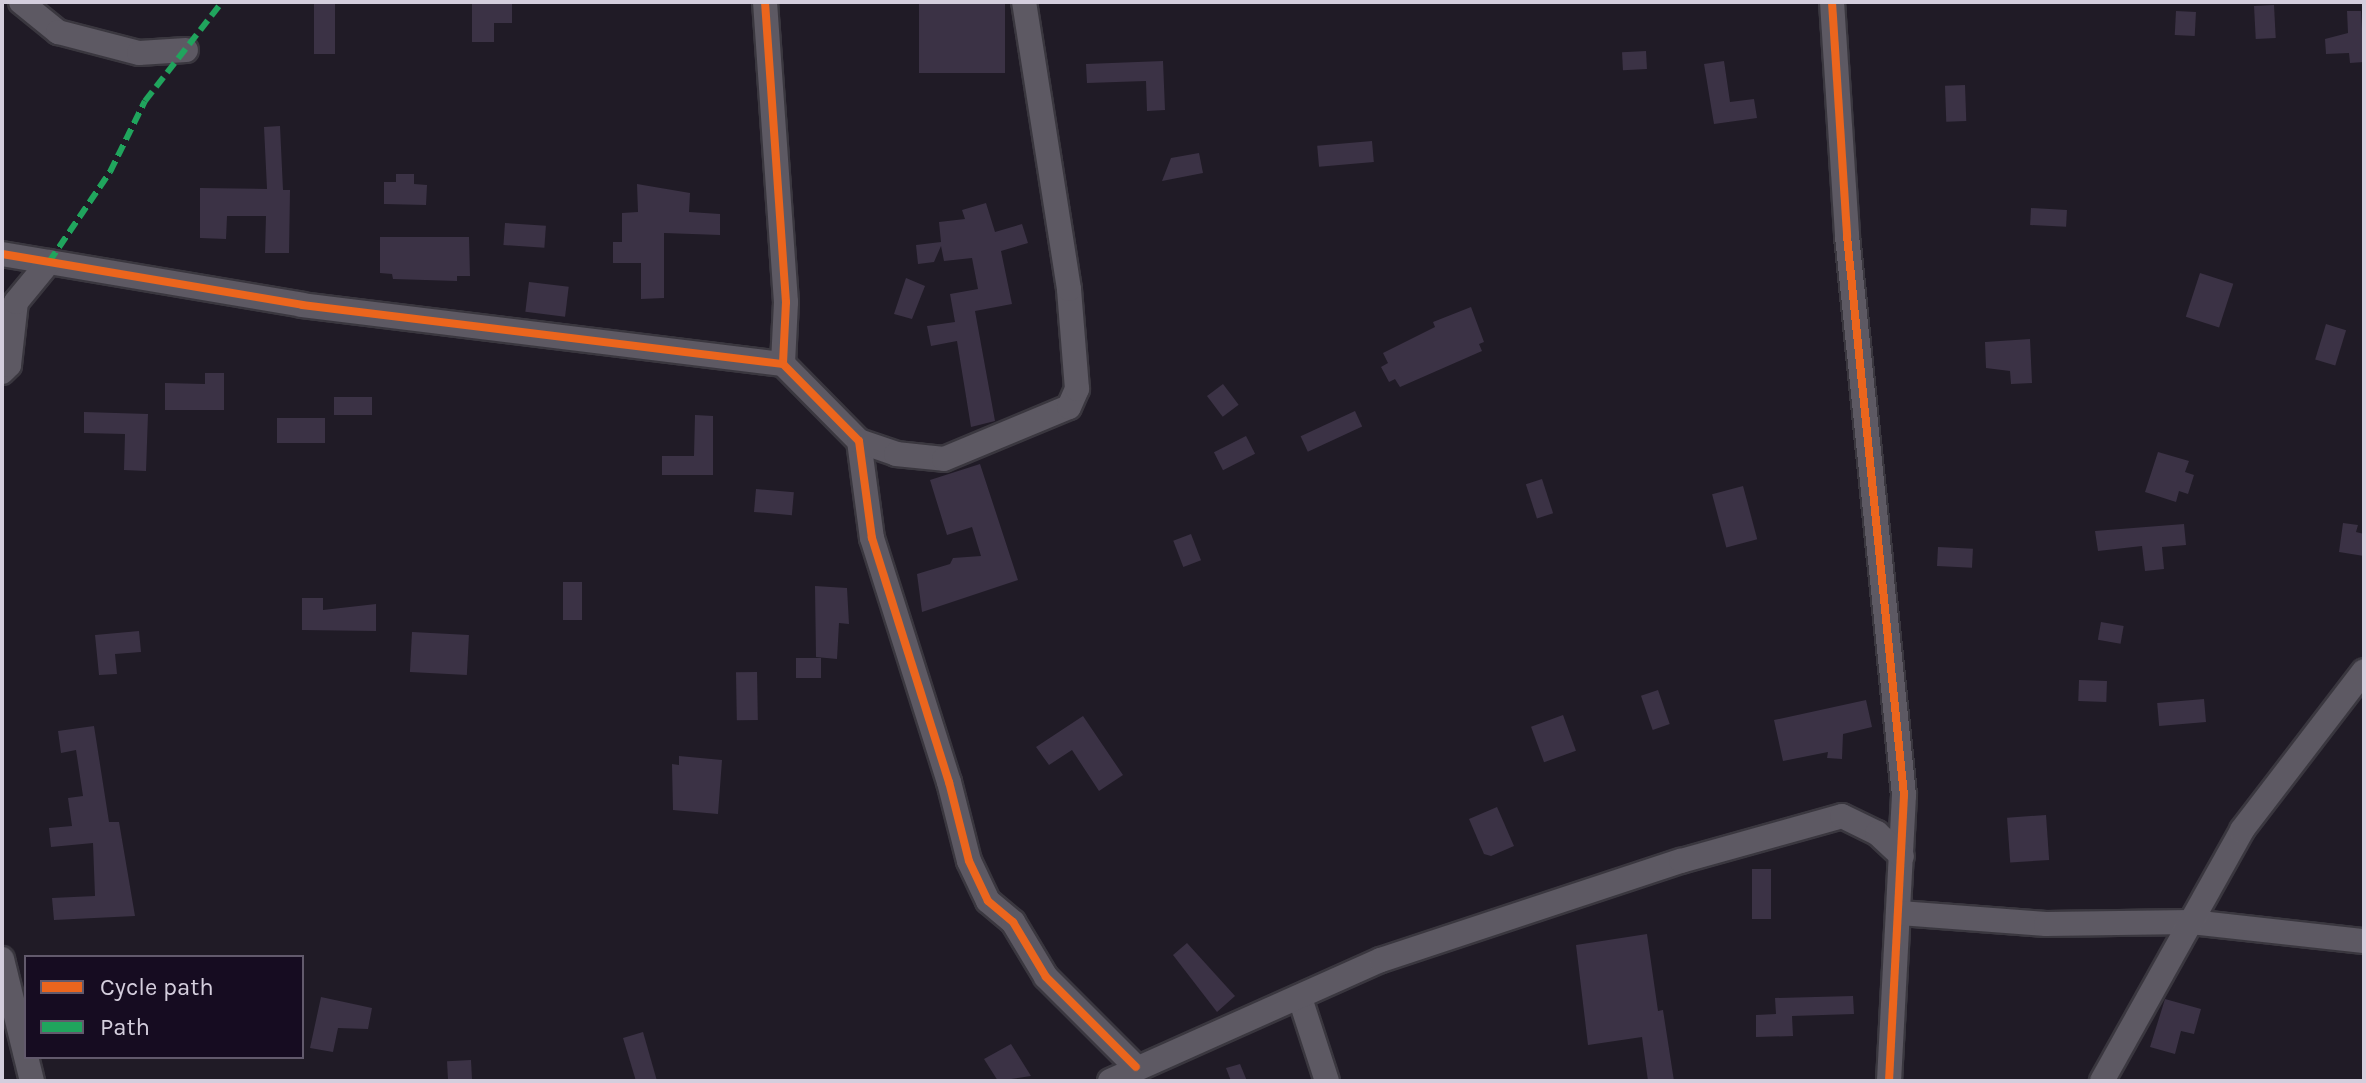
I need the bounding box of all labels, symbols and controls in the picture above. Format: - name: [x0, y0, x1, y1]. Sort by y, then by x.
- legend: [24, 955, 304, 1059]
- text: Cycle path: [100, 973, 214, 1001]
- text: Path: [100, 1013, 150, 1041]

